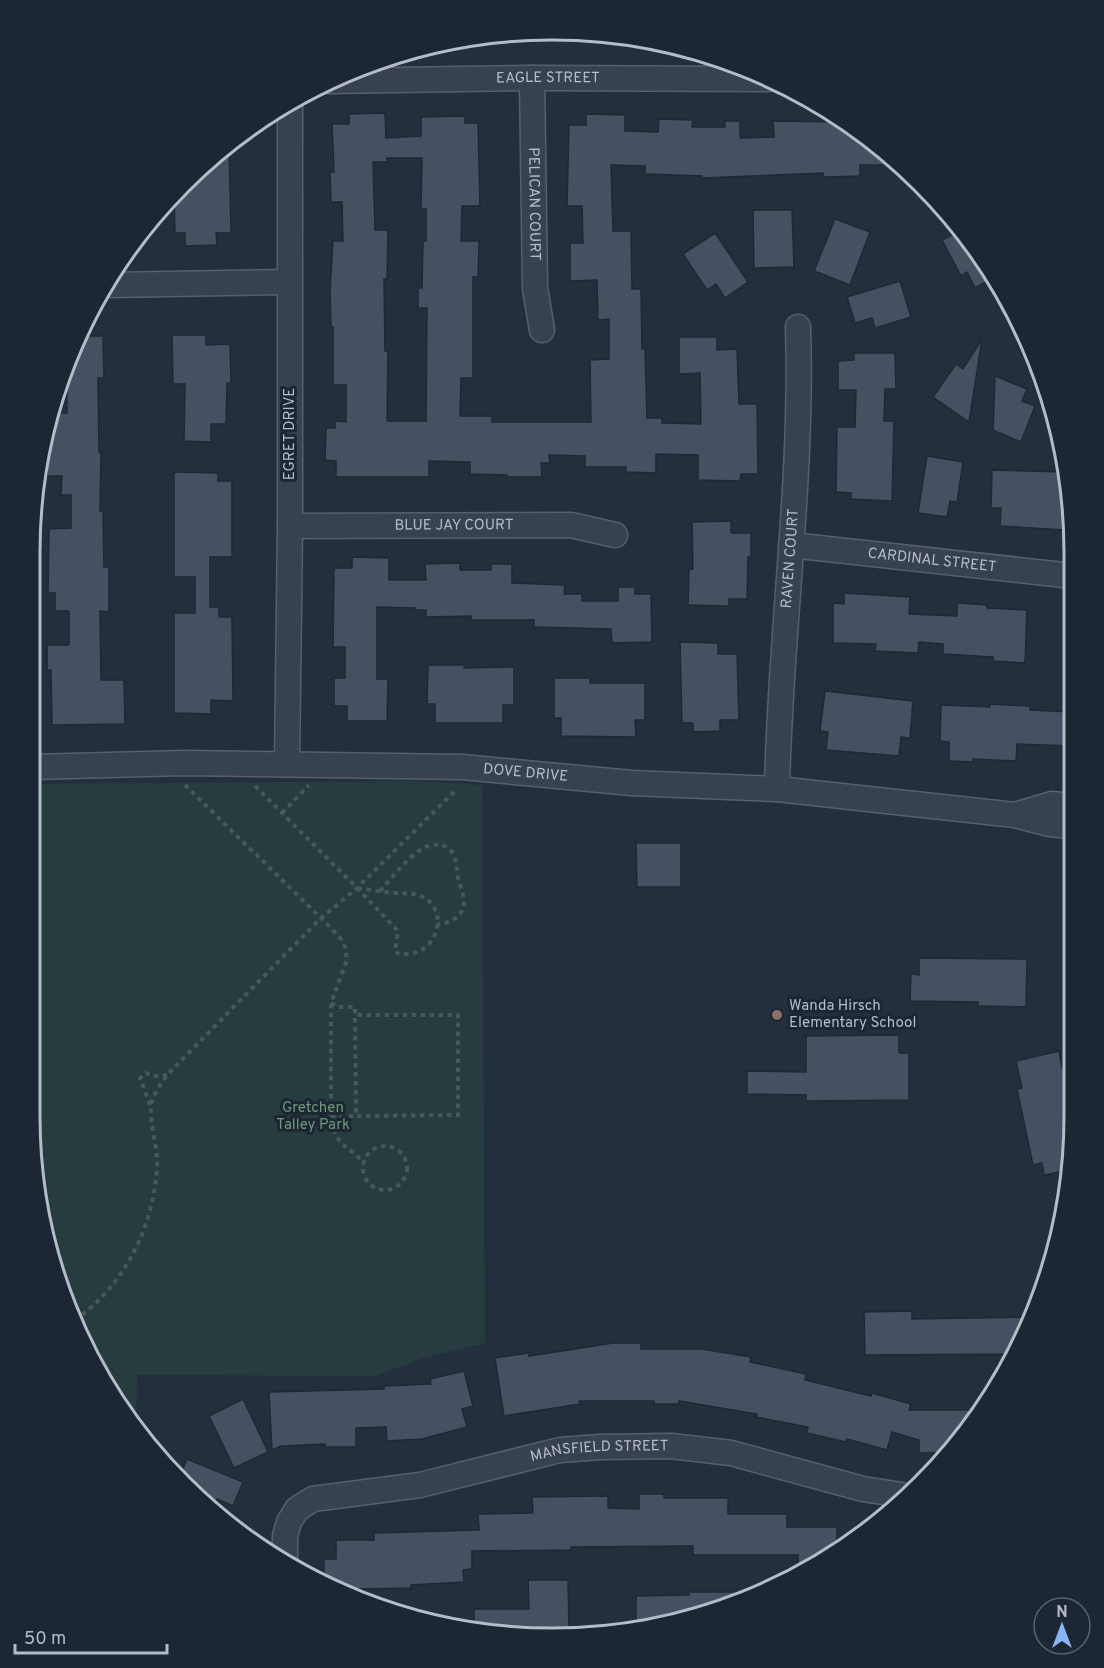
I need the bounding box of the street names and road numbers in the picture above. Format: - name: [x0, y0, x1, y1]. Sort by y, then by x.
- street label: EAGLE STREET: [496, 68, 600, 88]
- street label: PELICAN COURT: [523, 147, 544, 261]
- street label: EGRET DRIVE: [281, 388, 300, 480]
- street label: RAVEN COURT: [777, 508, 803, 609]
- street label: BLUE JAY COURT: [394, 516, 514, 535]
- street label: CARDINAL STREET: [867, 544, 998, 577]
- street label: DOVE DRIVE: [482, 760, 569, 786]
- street label: MANSFIELD STREET: [528, 1437, 669, 1467]

